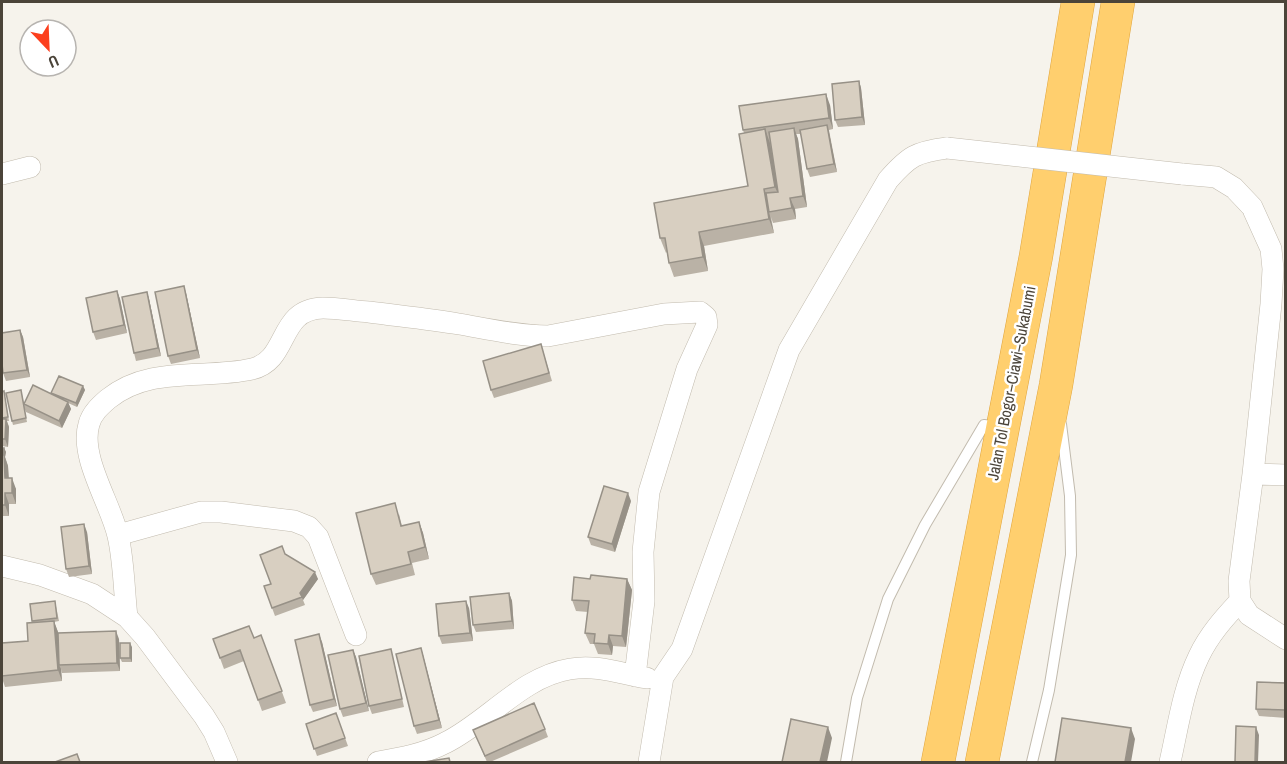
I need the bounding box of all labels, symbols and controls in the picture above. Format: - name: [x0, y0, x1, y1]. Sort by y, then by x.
- north arrow: [18, 18, 78, 78]
- text: U: [45, 50, 63, 74]
- street label: Jalan Tol Bogor–Ciawi–Sukabumi: [981, 284, 1041, 482]

